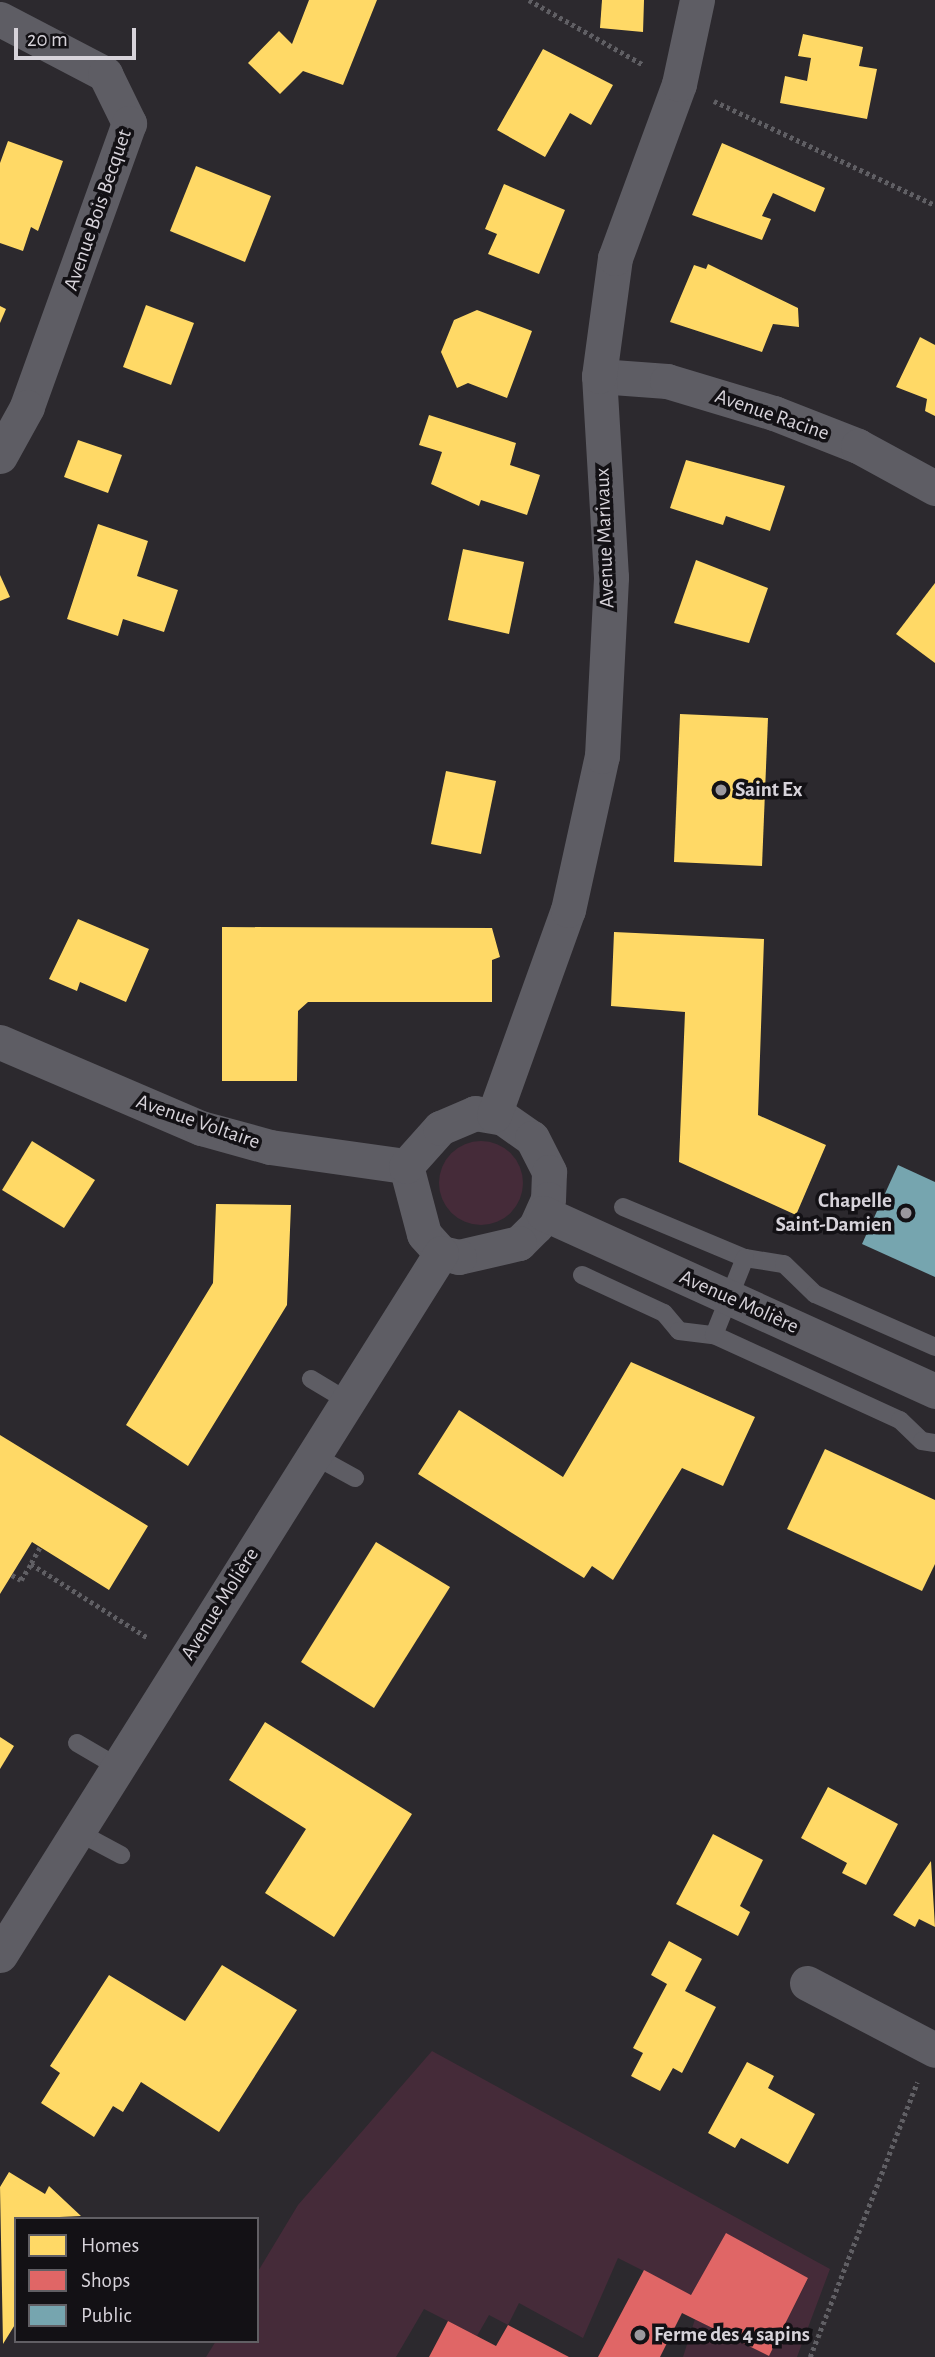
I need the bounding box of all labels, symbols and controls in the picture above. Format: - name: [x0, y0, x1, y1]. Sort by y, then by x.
- scale bar: [18, 14, 140, 58]
- text: 20 m: [27, 29, 68, 50]
- street label: Avenue Bois Becquet: [59, 126, 137, 294]
- street label: Avenue Racine: [712, 384, 832, 446]
- street label: Avenue Marivaux: [590, 467, 620, 609]
- place label: Saint Ex: [735, 777, 802, 803]
- marker: Saint Ex: [713, 782, 729, 798]
- street label: Avenue Voltaire: [133, 1089, 263, 1155]
- place label: Chapelle Saint-Damien: [775, 1188, 892, 1238]
- marker: Chapelle Saint-Damien: [898, 1205, 914, 1221]
- street label: Avenue Molière: [676, 1265, 802, 1339]
- street label: Avenue Molière: [176, 1543, 264, 1665]
- legend: [14, 2217, 259, 2343]
- text: Homes: [81, 2235, 139, 2256]
- text: Shops: [81, 2270, 130, 2291]
- text: Public: [81, 2305, 131, 2326]
- place label: Ferme des 4 sapins: [654, 2322, 810, 2348]
- marker: Ferme des 4 sapins: [632, 2327, 648, 2343]

